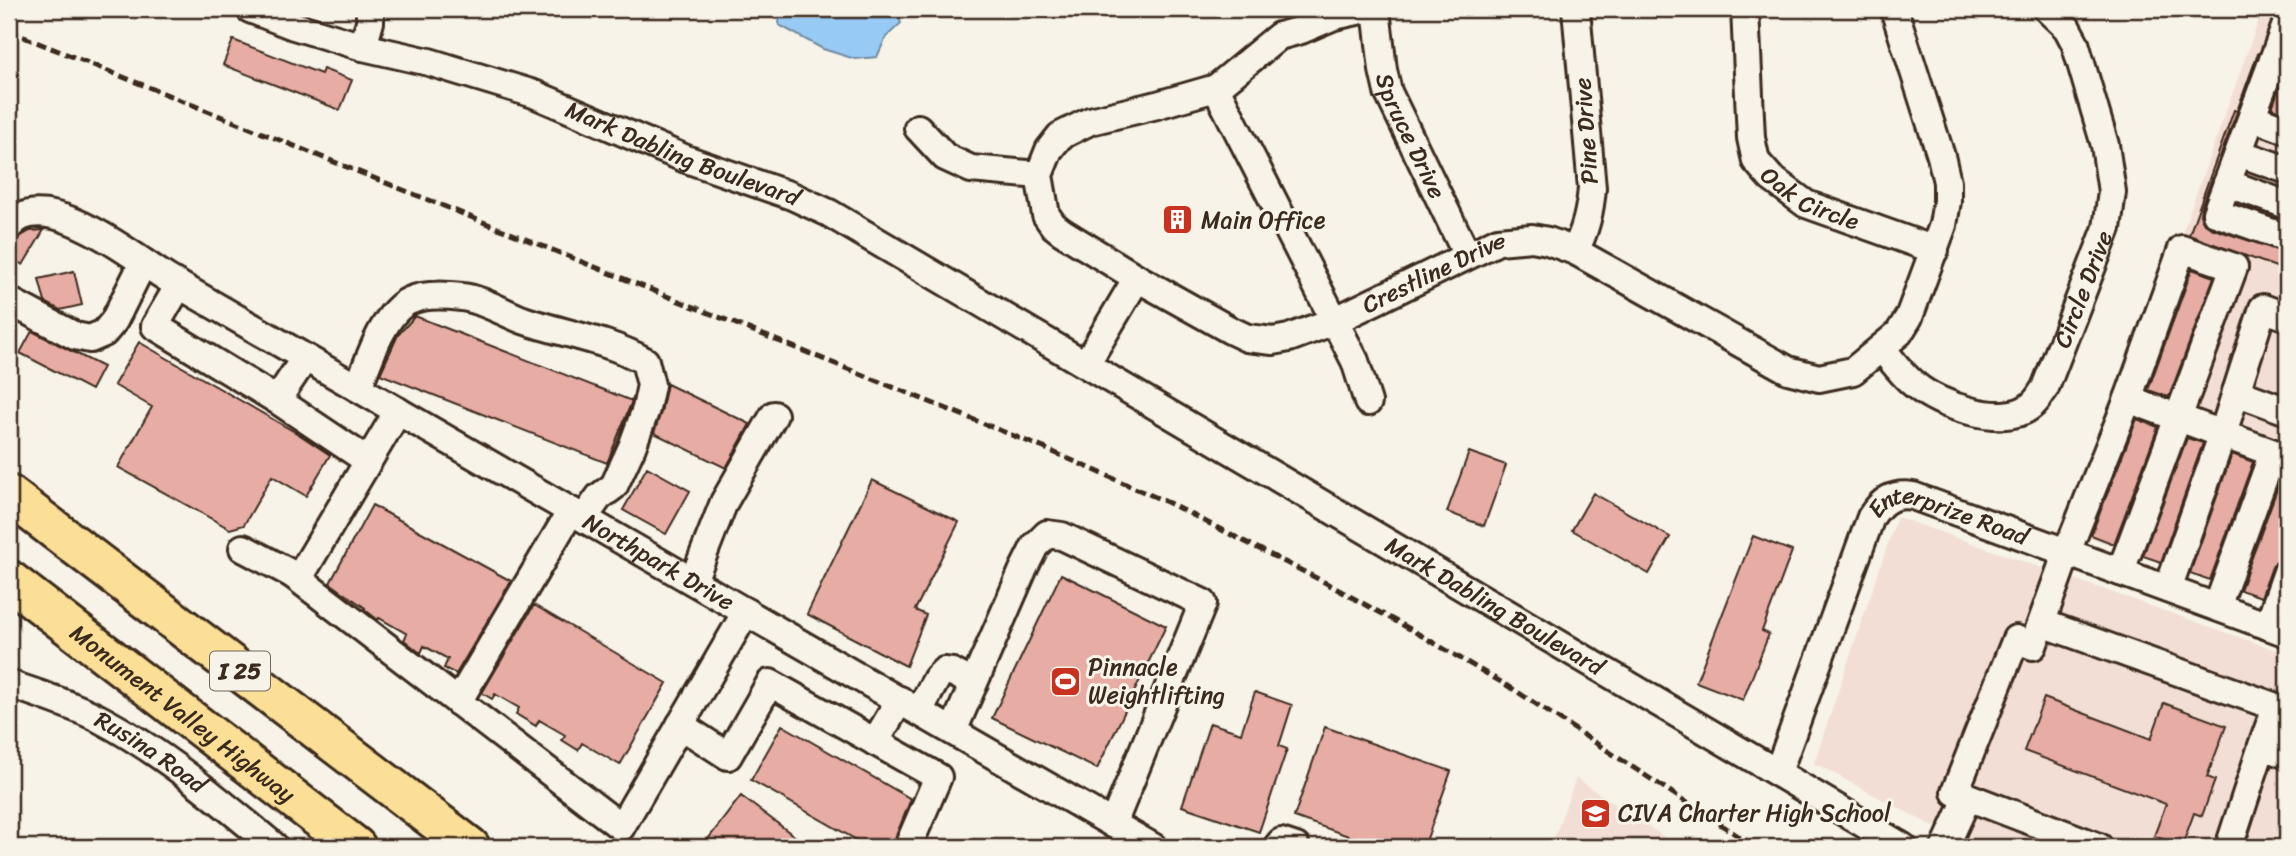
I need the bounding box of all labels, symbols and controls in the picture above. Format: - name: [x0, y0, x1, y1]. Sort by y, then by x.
- street label: Spruce Drive: [1363, 69, 1458, 206]
- street label: Pine Drive: [1561, 76, 1611, 186]
- street label: Mark Dabling Boulevard: [559, 89, 809, 219]
- street label: Oak Circle: [1749, 157, 1866, 242]
- place label: Main Office: [1201, 199, 1326, 241]
- building icon: Main Office: [1161, 203, 1195, 237]
- street label: Crestline Drive: [1354, 219, 1507, 325]
- street label: Circle Drive: [2041, 224, 2125, 354]
- street label: Enterprize Road: [1856, 474, 2037, 558]
- street label: Northpark Drive: [575, 501, 743, 622]
- street label: Mark Dabling Boulevard: [1377, 525, 1614, 688]
- street label: Monument Valley Highway: [60, 613, 305, 815]
- place label: Pinnacle Weightlifting: [1088, 646, 1225, 716]
- road number: I 25: [210, 652, 270, 691]
- sports icon: Pinnacle Weightlifting: [1048, 664, 1082, 698]
- street label: Rusina Road: [87, 699, 217, 805]
- place label: CIVA Charter High School: [1618, 792, 1892, 834]
- school or university icon: CIVA Charter High School: [1578, 796, 1612, 830]

